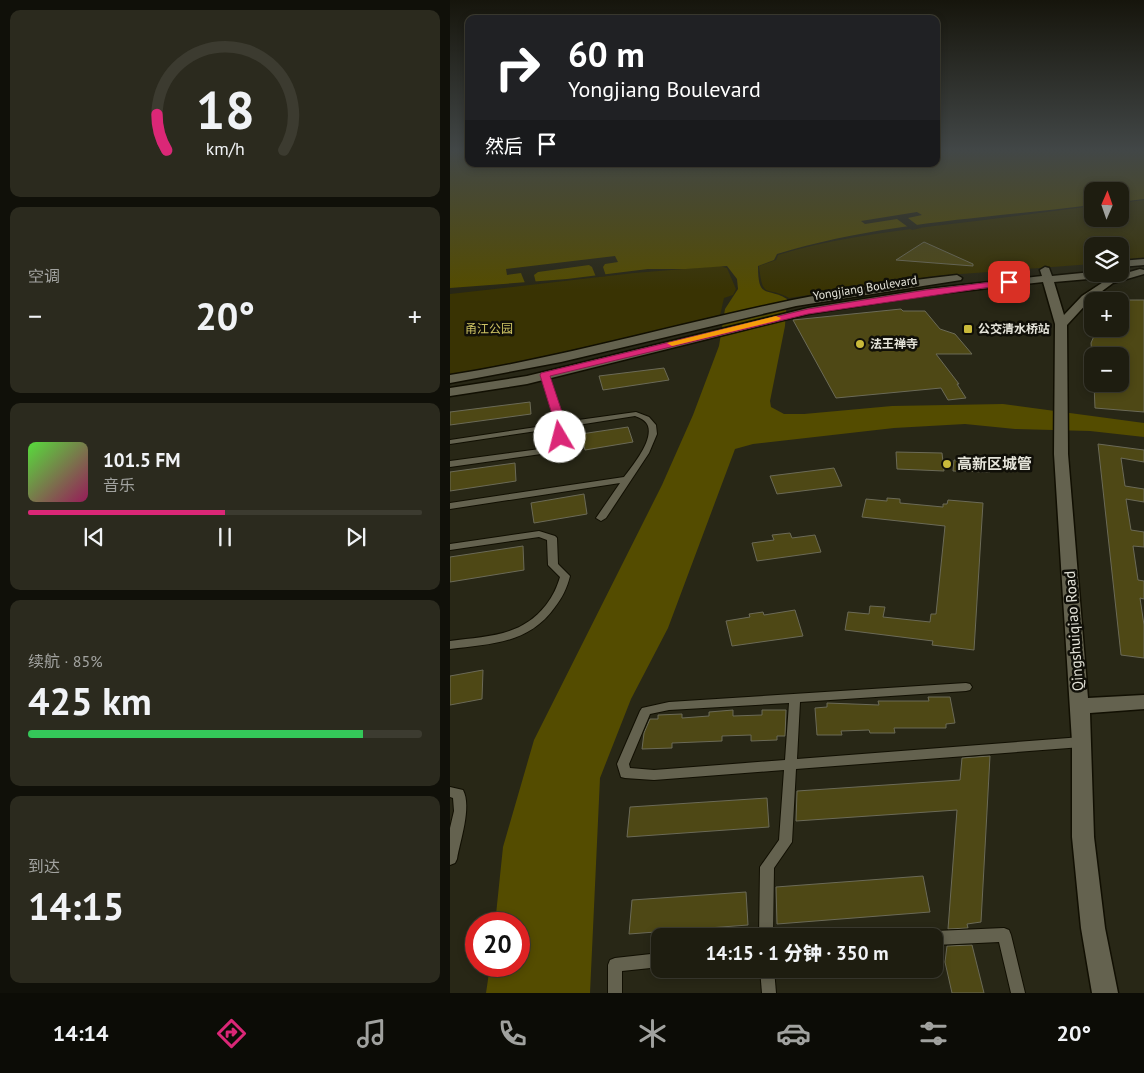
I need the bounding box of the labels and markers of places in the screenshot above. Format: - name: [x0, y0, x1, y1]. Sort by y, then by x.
- pin: [988, 261, 1030, 303]
- place label: 公交清水桥站: [978, 321, 1050, 336]
- marker: 公交清水桥站: [962, 323, 974, 335]
- place label: 法王禅寺: [870, 336, 918, 351]
- marker: 法王禅寺: [854, 338, 866, 350]
- place label: 高新区城管: [957, 454, 1032, 473]
- marker: 高新区城管: [941, 458, 953, 470]

